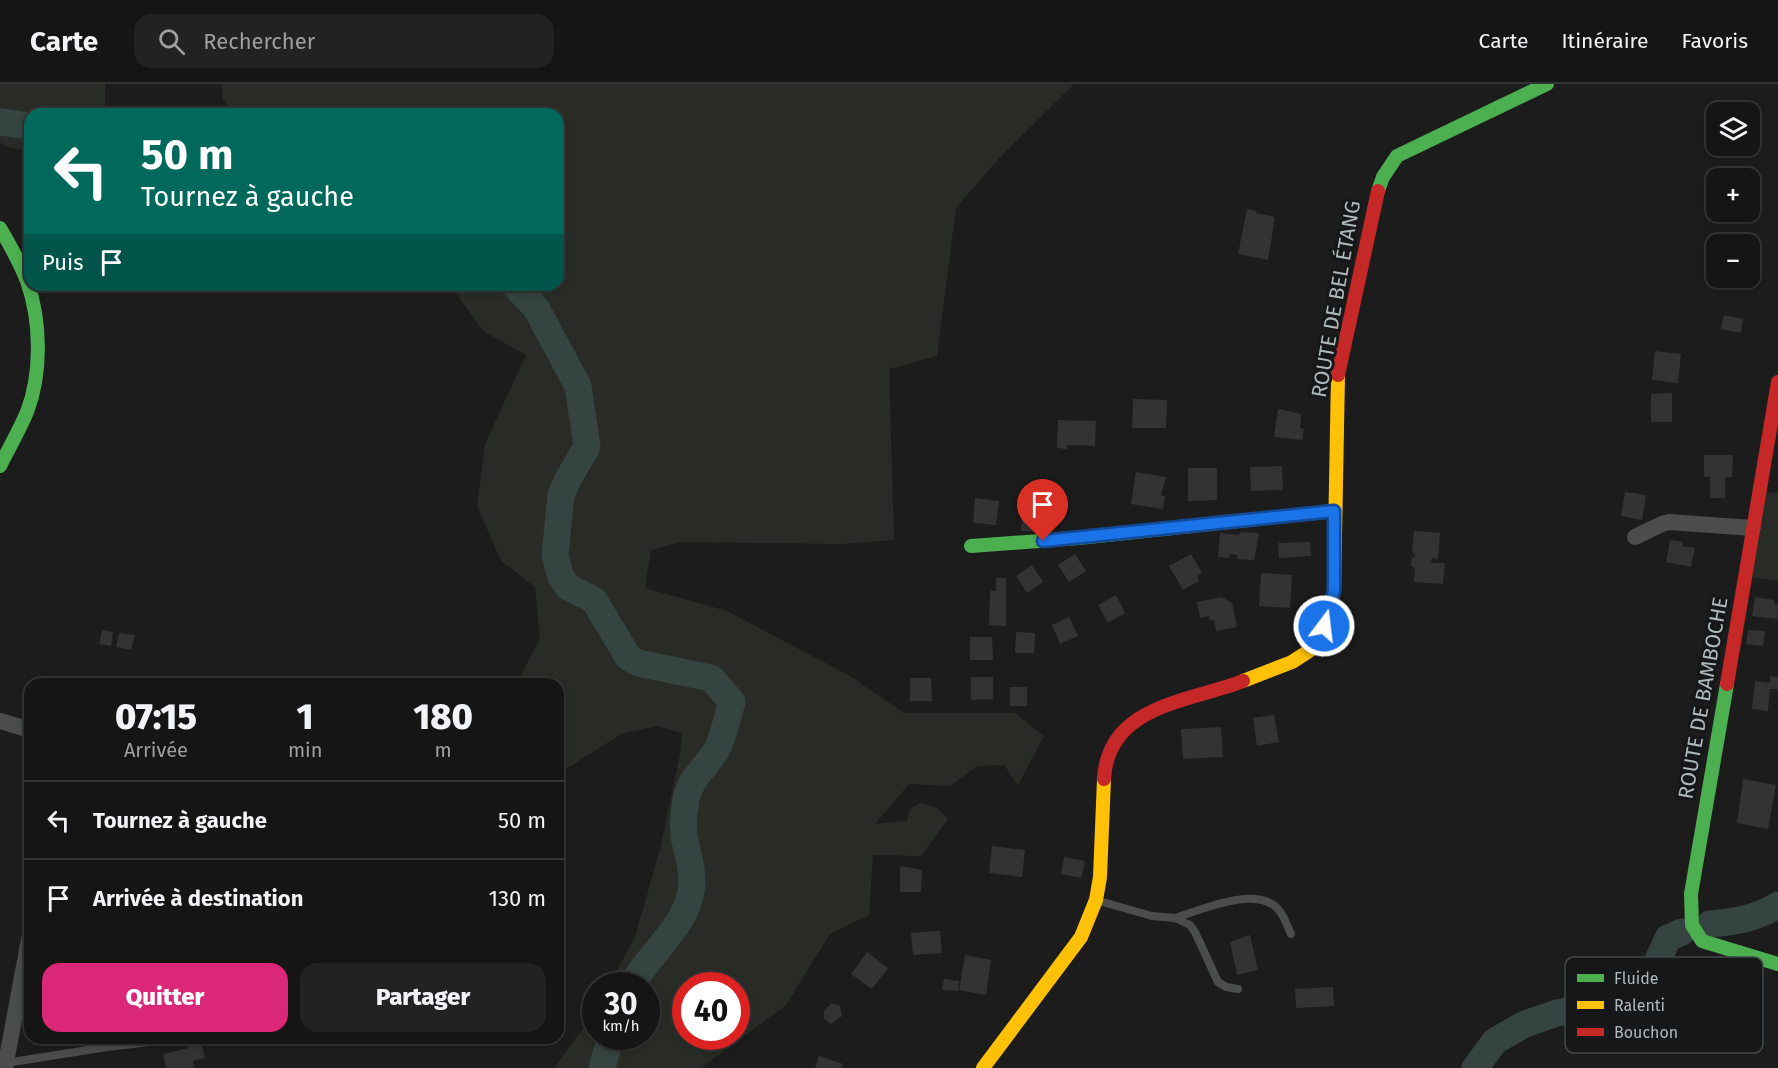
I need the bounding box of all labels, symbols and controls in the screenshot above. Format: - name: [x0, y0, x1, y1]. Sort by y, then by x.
- search box: [134, 14, 554, 68]
- text: Carte: [30, 25, 98, 58]
- icon: search: [155, 25, 188, 58]
- text: Rechercher: [203, 28, 315, 55]
- text: Carte: [1479, 28, 1528, 54]
- text: Itinéraire: [1561, 28, 1648, 54]
- text: Favoris: [1681, 28, 1748, 54]
- map controls: [1706, 102, 1760, 288]
- button: layers: [1706, 102, 1760, 156]
- text: 50 m: [141, 130, 234, 180]
- icon: left: [42, 132, 120, 210]
- button: +: [1706, 168, 1760, 222]
- text: Tournez à gauche: [141, 181, 354, 213]
- street label: ROUTE DE BEL ÉTANG: [1306, 198, 1366, 400]
- button: −: [1706, 234, 1760, 288]
- icon: arrive: [95, 246, 128, 279]
- text: Puis: [42, 249, 83, 276]
- pin: [1017, 479, 1068, 541]
- icon: arrive: [1026, 488, 1059, 521]
- position arrow: [1292, 594, 1356, 658]
- street label: ROUTE DE BAMBOCHE: [1672, 595, 1734, 801]
- text: 07:15: [115, 695, 197, 739]
- text: 1: [297, 695, 314, 739]
- text: 180: [413, 695, 473, 739]
- text: Arrivée: [124, 738, 188, 762]
- text: min: [288, 738, 322, 762]
- text: m: [435, 738, 452, 762]
- icon: left: [42, 804, 75, 837]
- text: Tournez à gauche: [93, 807, 267, 834]
- text: 50 m: [498, 807, 546, 834]
- icon: arrive: [42, 882, 75, 915]
- text: Arrivée à destination: [93, 885, 303, 912]
- text: 130 m: [489, 885, 546, 912]
- legend: [1565, 957, 1763, 1053]
- button: Quitter: [42, 963, 288, 1032]
- button: Partager: [300, 963, 546, 1032]
- text: Fluide: [1614, 969, 1659, 988]
- speed limit sign: 40: [672, 972, 750, 1050]
- text: 30: [604, 986, 638, 1022]
- text: Ralenti: [1614, 996, 1665, 1015]
- text: km/h: [602, 1017, 640, 1035]
- text: Bouchon: [1614, 1023, 1678, 1042]

